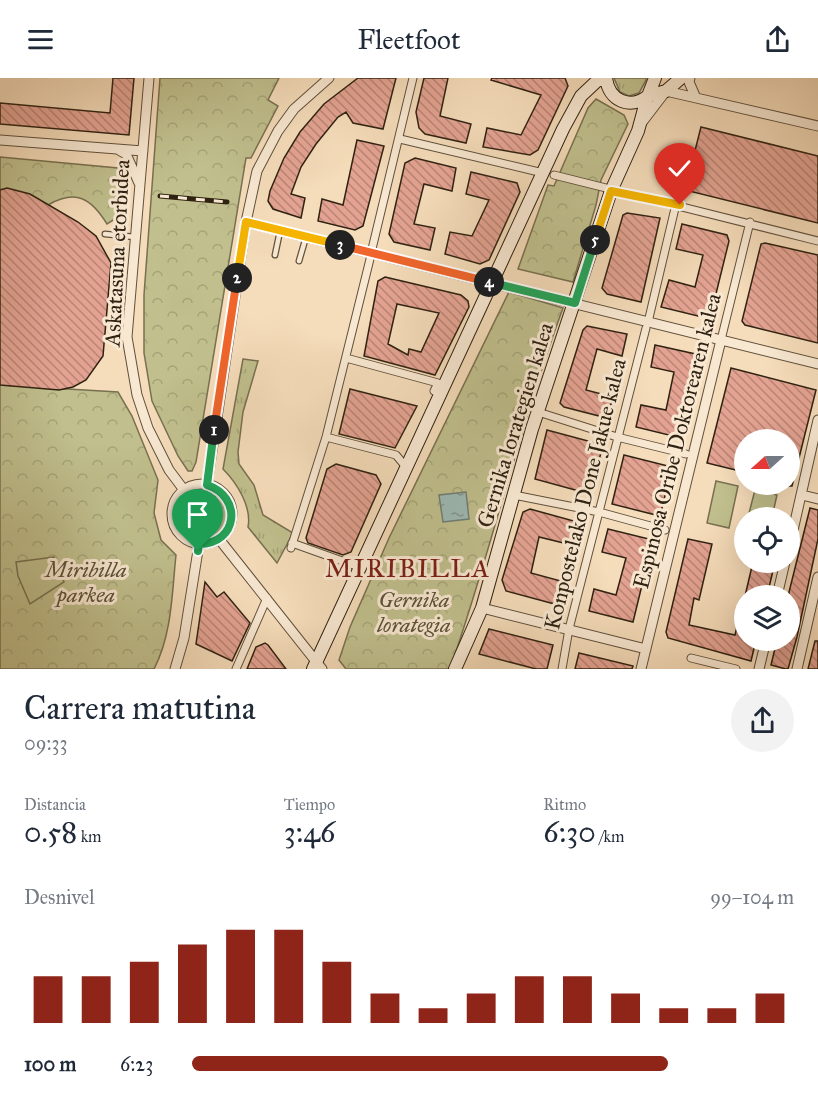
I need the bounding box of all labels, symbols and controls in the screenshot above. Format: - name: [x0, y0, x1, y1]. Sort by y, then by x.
- icon: menu: [24, 23, 57, 56]
- text: Fleetfoot: [358, 23, 461, 56]
- icon: share: [761, 23, 794, 56]
- pin: [654, 143, 705, 205]
- icon: check: [663, 152, 696, 185]
- street label: Askatasuna etorbidea: [99, 158, 135, 348]
- pin: 5: [580, 225, 610, 255]
- pin: 3: [325, 230, 355, 260]
- text: 5: [591, 230, 599, 249]
- text: 3: [337, 235, 343, 254]
- pin: 2: [222, 263, 252, 293]
- pin: 4: [474, 267, 504, 297]
- text: 2: [233, 268, 241, 287]
- text: 4: [485, 272, 493, 291]
- street label: Espinosa Oribe Doktorearen kalea: [627, 290, 727, 592]
- street label: Gernika lorategien kalea: [471, 318, 559, 531]
- street label: Konpostelako Done Jakue kalea: [538, 355, 632, 632]
- pin: 1: [199, 415, 229, 445]
- text: 1: [211, 420, 217, 439]
- north arrow: [734, 429, 800, 495]
- map controls: [734, 429, 800, 651]
- pin: [172, 489, 223, 551]
- icon: arrive: [181, 498, 214, 531]
- button: locate: [734, 507, 800, 573]
- district label: MIRIBILLA: [325, 552, 491, 584]
- park label: Miribilla parkea: [43, 556, 127, 608]
- button: layers: [734, 585, 800, 651]
- park label: Gernika lorategia: [376, 586, 451, 638]
- text: Carrera matutina: [24, 688, 256, 728]
- button: share: [731, 689, 794, 752]
- text: 09:33: [24, 731, 67, 755]
- text: Distancia: [24, 795, 86, 814]
- text: Tiempo: [284, 795, 335, 814]
- text: Ritmo: [543, 795, 586, 814]
- text: 0.58: [24, 814, 77, 850]
- text: 3:46: [284, 814, 335, 850]
- text: 6:30: [543, 814, 596, 850]
- text: km: [77, 827, 102, 846]
- text: /km: [596, 827, 624, 846]
- text: Desnivel: [24, 885, 95, 909]
- text: 99–104 m: [710, 885, 794, 909]
- text: 100 m: [24, 1052, 76, 1076]
- text: 6:23: [120, 1052, 153, 1076]

